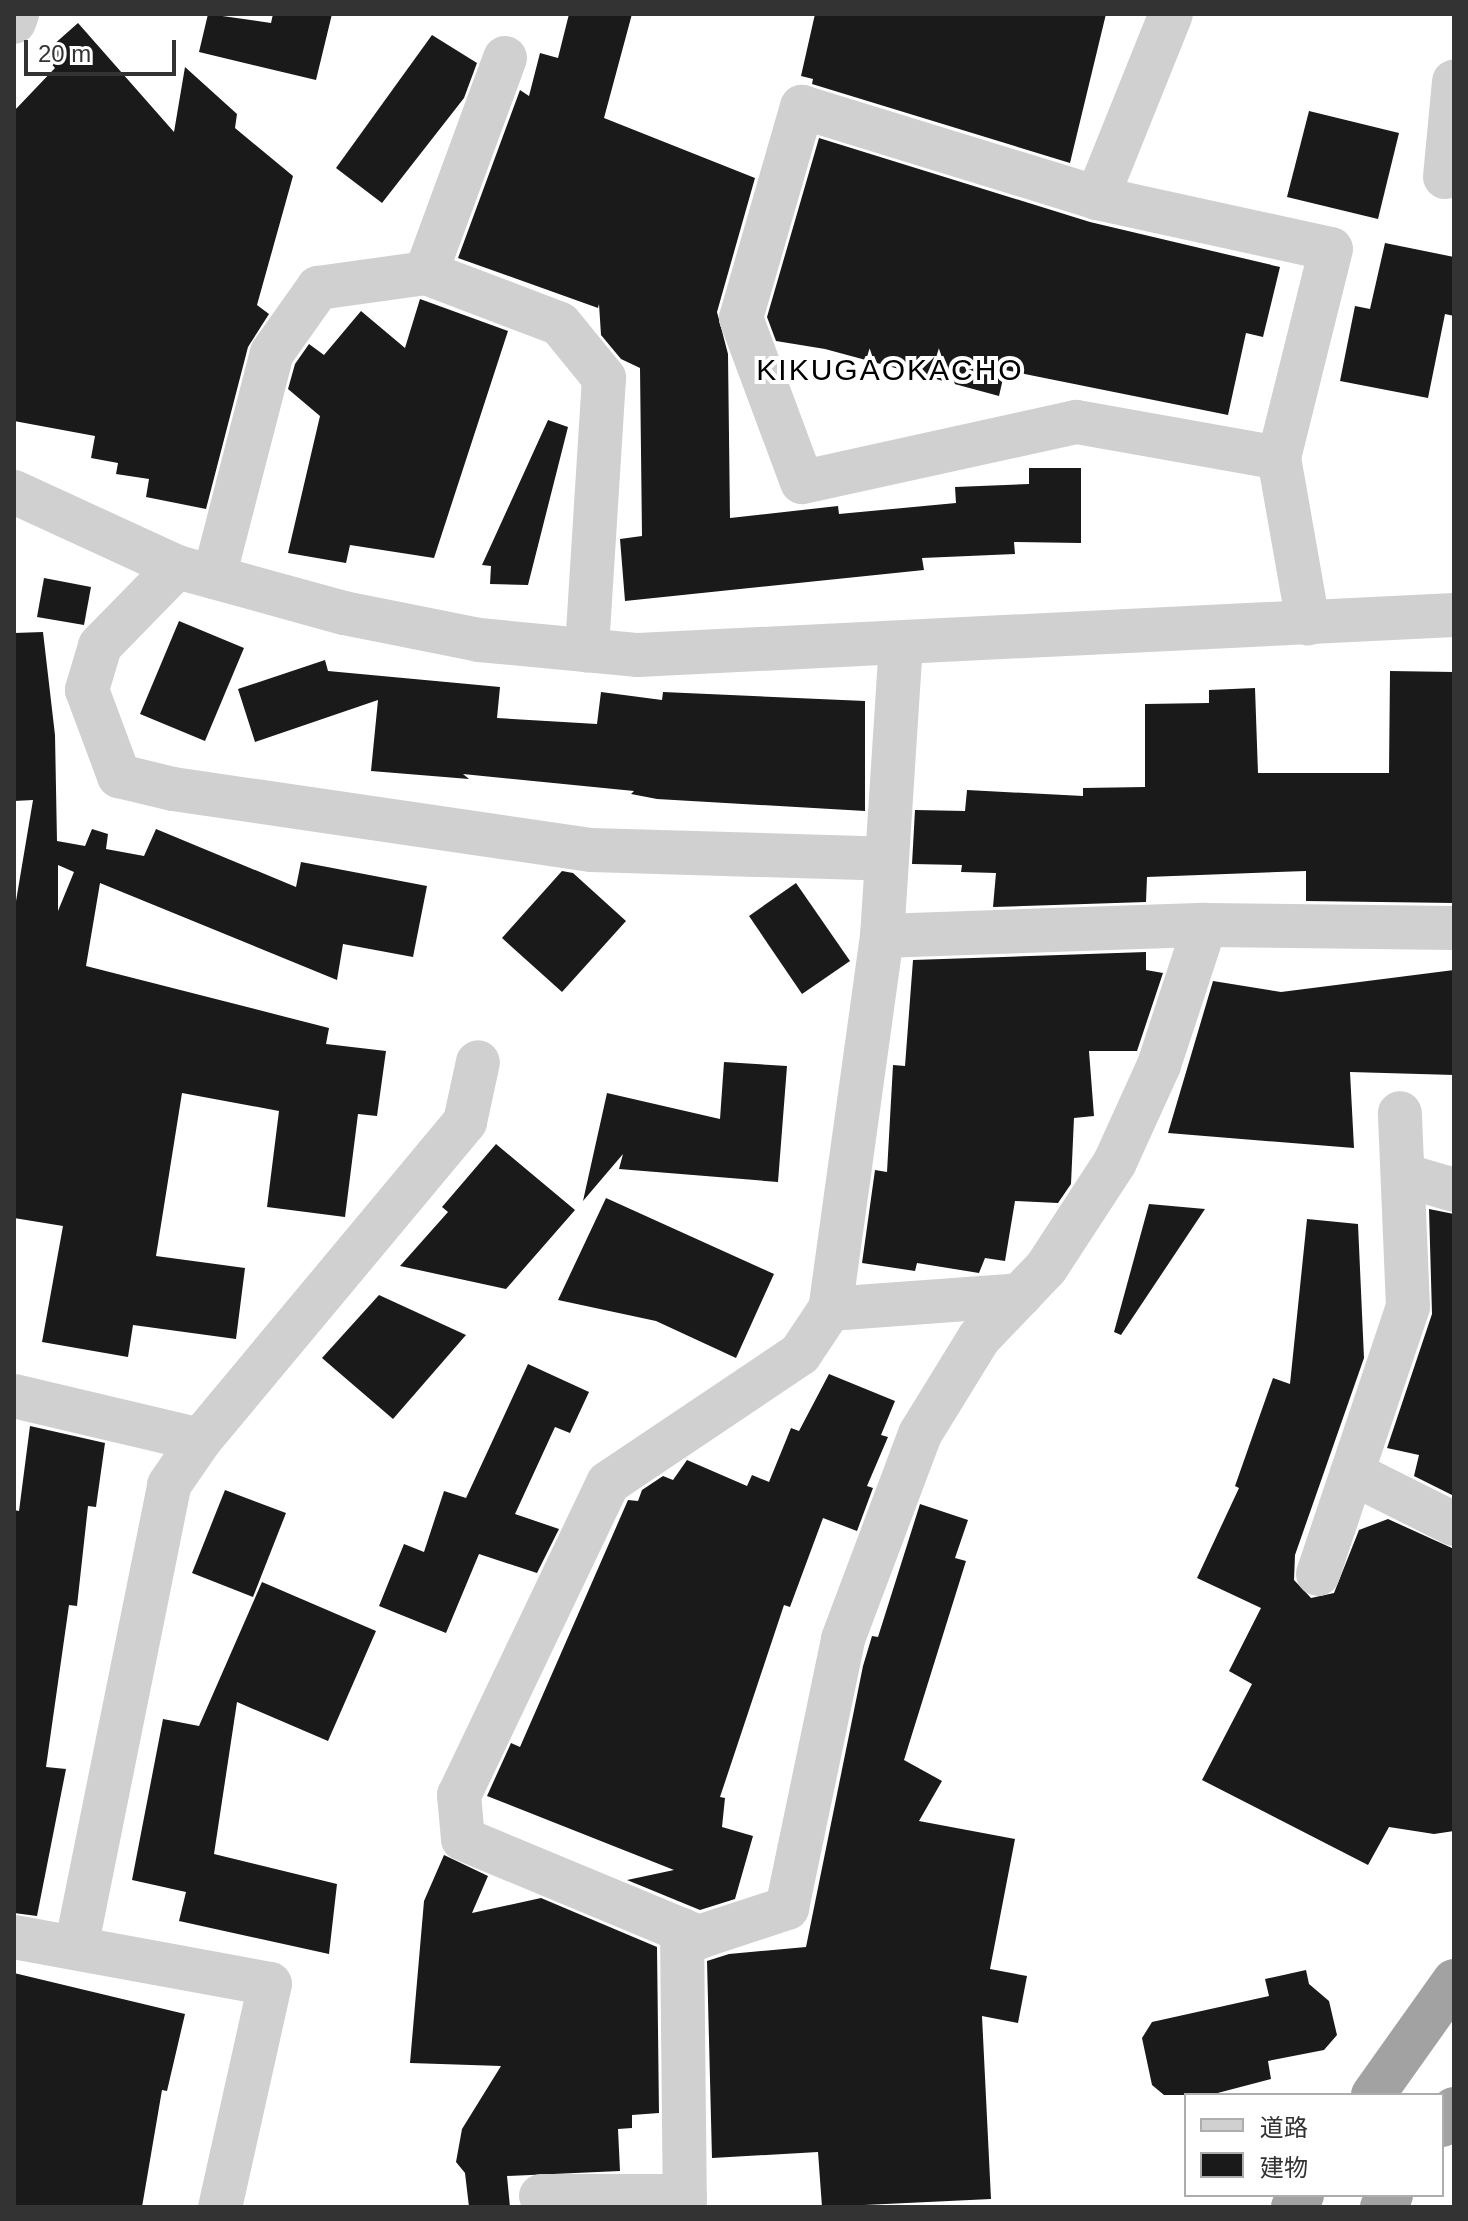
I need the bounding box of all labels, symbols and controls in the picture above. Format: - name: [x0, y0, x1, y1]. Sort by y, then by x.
- scale bar: [28, 24, 180, 74]
- text: 20 m: [38, 40, 91, 67]
- district label: KIKUGAOKACHO: [756, 352, 1024, 388]
- legend: [1184, 2093, 1444, 2197]
- text: 道路: [1260, 2114, 1308, 2141]
- text: 建物: [1260, 2154, 1308, 2181]

